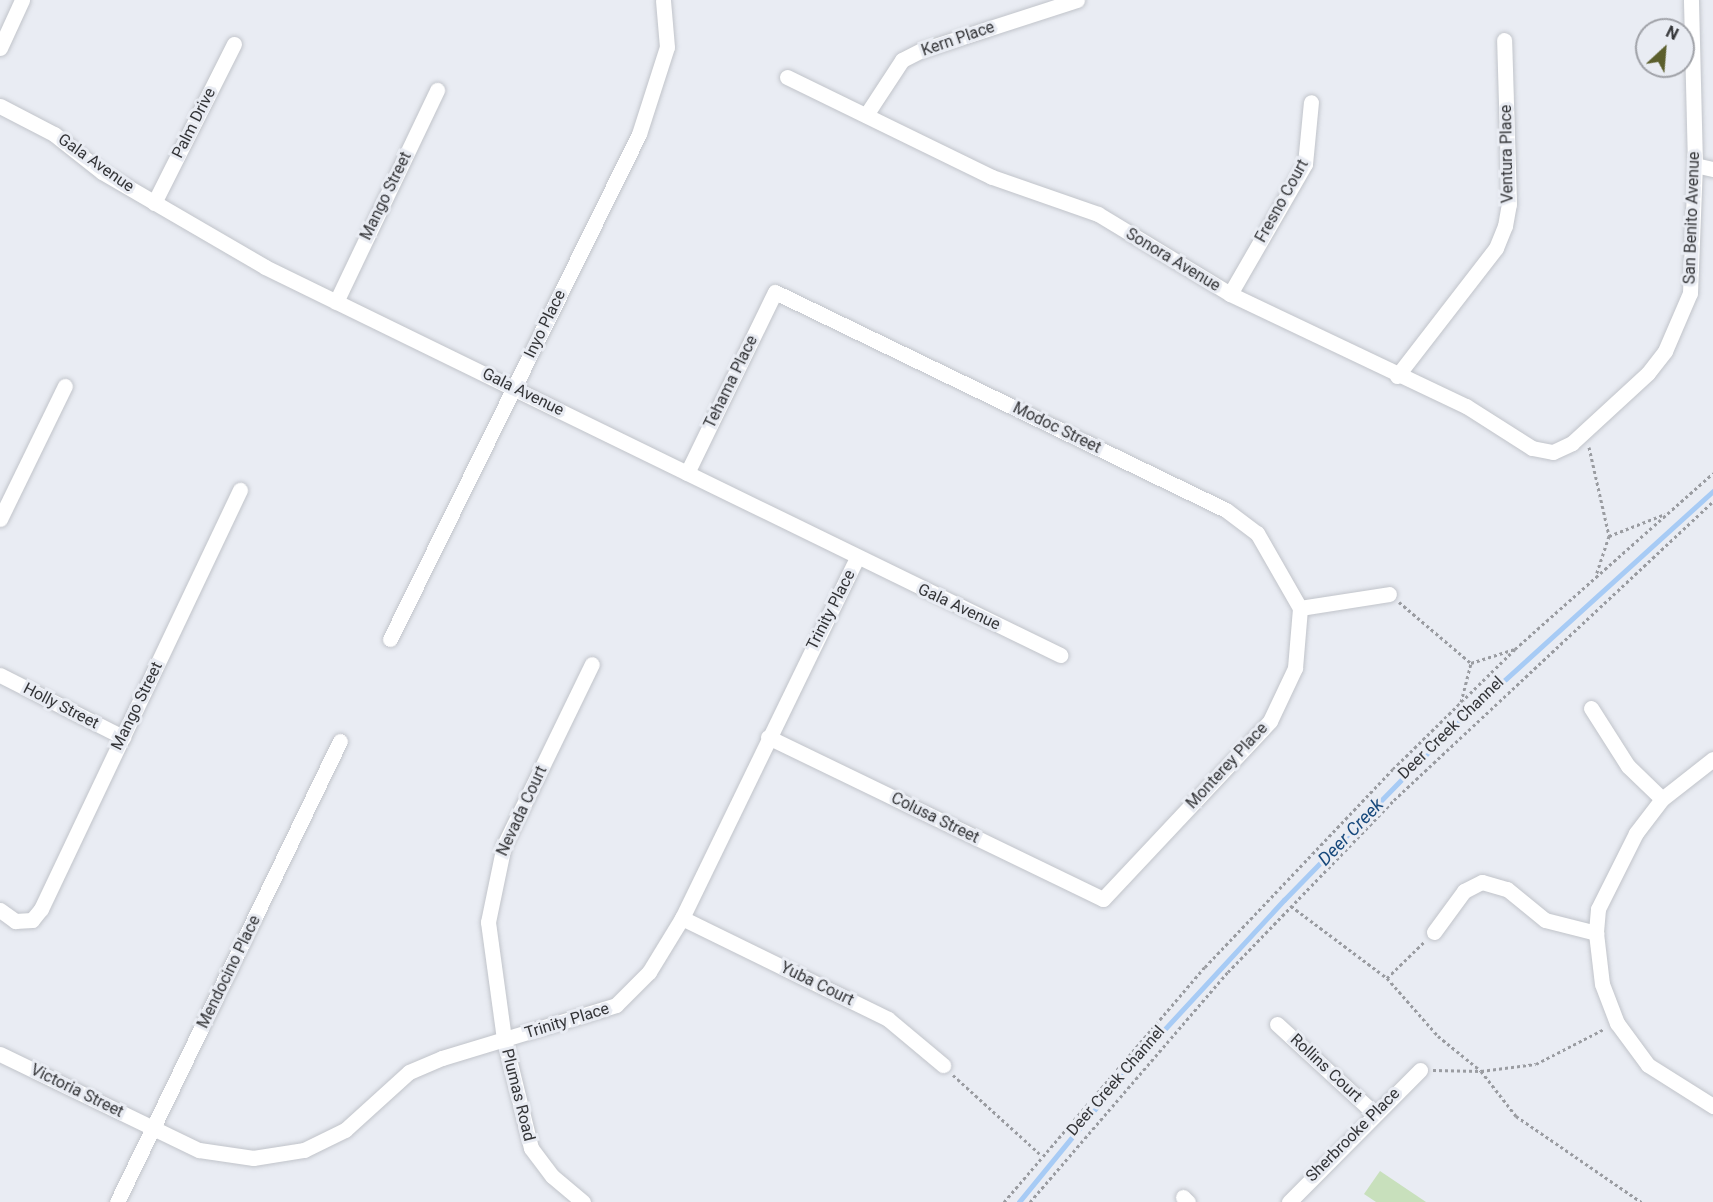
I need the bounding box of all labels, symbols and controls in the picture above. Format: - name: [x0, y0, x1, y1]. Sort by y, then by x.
- street label: Kern Place: [919, 18, 997, 60]
- north arrow: [1635, 18, 1695, 78]
- text: N: [1663, 22, 1681, 44]
- street label: Palm Drive: [168, 85, 220, 161]
- street label: Ventura Place: [1497, 105, 1517, 203]
- street label: Gala Avenue: [54, 130, 138, 196]
- street label: Mango Street: [356, 149, 416, 243]
- street label: San Benito Avenue: [1680, 151, 1704, 285]
- street label: Fresno Court: [1251, 156, 1313, 246]
- street label: Sonora Avenue: [1122, 224, 1224, 296]
- street label: Inyo Place: [520, 287, 570, 361]
- street label: Tehama Place: [700, 332, 762, 432]
- street label: Gala Avenue: [479, 364, 567, 420]
- street label: Modoc Street: [1010, 398, 1104, 458]
- street label: Trinity Place: [803, 567, 859, 653]
- street label: Gala Avenue: [915, 580, 1003, 634]
- street label: Mango Street: [107, 659, 167, 753]
- street label: Deer Creek Channel: [1394, 673, 1508, 783]
- street label: Holly Street: [20, 679, 102, 733]
- street label: Monterey Place: [1182, 719, 1272, 813]
- street label: Nevada Court: [493, 763, 551, 859]
- street label: Colusa Street: [888, 788, 982, 848]
- water label: Deer Creek: [1314, 794, 1388, 870]
- street label: Mendocino Place: [193, 912, 265, 1032]
- street label: Yuba Court: [777, 958, 857, 1010]
- street label: Trinity Place: [522, 999, 612, 1043]
- street label: Deer Creek Channel: [1063, 1022, 1169, 1140]
- street label: Rollins Court: [1286, 1030, 1366, 1106]
- street label: Plumas Road: [497, 1047, 539, 1143]
- street label: Victoria Street: [27, 1060, 127, 1122]
- street label: Sherbrooke Place: [1302, 1084, 1404, 1186]

